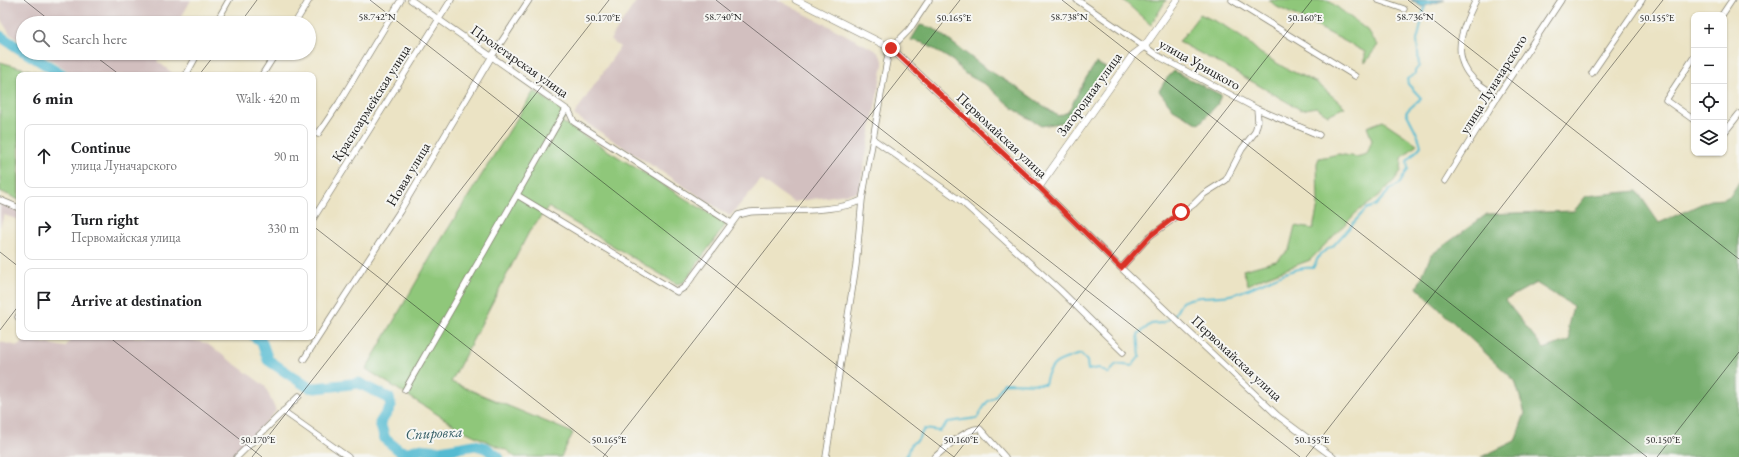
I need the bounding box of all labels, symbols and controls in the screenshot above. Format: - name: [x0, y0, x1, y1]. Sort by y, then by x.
- text: 58.742°N: [358, 10, 396, 23]
- text: 58.740°N: [704, 10, 742, 23]
- text: 58.738°N: [1050, 10, 1088, 23]
- text: 58.736°N: [1396, 10, 1434, 23]
- text: 50.170°E: [586, 11, 621, 24]
- text: 50.165°E: [937, 11, 972, 24]
- text: 50.160°E: [1288, 11, 1323, 24]
- text: 50.155°E: [1640, 11, 1675, 24]
- map controls: [1691, 12, 1727, 156]
- button: +: [1691, 12, 1727, 48]
- search box: [16, 16, 316, 60]
- street label: Пролетарская улица: [468, 20, 573, 102]
- icon: search: [30, 27, 52, 49]
- text: Search here: [62, 29, 127, 48]
- street label: улица Луначарского: [1455, 31, 1531, 137]
- street label: улица Урицкого: [1156, 34, 1244, 94]
- route end: [882, 39, 900, 57]
- street label: Красноармейская улица: [328, 41, 415, 165]
- street label: Загородная улица: [1052, 48, 1126, 140]
- button: −: [1691, 48, 1727, 84]
- button: locate: [1691, 84, 1727, 120]
- text: 6 min: [32, 87, 73, 109]
- street label: Первомайская улица: [953, 88, 1052, 182]
- text: Walk · 420 m: [236, 90, 300, 107]
- button: layers: [1691, 120, 1727, 156]
- text: Continue: [71, 138, 131, 157]
- street label: Новая улица: [382, 138, 434, 209]
- icon: ahead: [33, 145, 55, 167]
- text: 90 m: [274, 148, 299, 165]
- text: улица Луначарского: [71, 157, 177, 174]
- route start: [1172, 203, 1190, 221]
- text: Turn right: [71, 210, 139, 229]
- icon: right: [33, 217, 55, 239]
- text: 330 m: [268, 220, 299, 237]
- text: Первомайская улица: [71, 229, 181, 246]
- icon: arrive: [33, 289, 55, 311]
- text: Arrive at destination: [71, 291, 202, 310]
- street label: Первомайская улица: [1188, 311, 1287, 405]
- water label: Спировка: [405, 422, 463, 443]
- text: 50.170°E: [241, 433, 276, 446]
- text: 50.165°E: [592, 433, 627, 446]
- text: 50.160°E: [944, 433, 979, 446]
- text: 50.155°E: [1295, 433, 1330, 446]
- text: 50.150°E: [1646, 433, 1681, 446]

